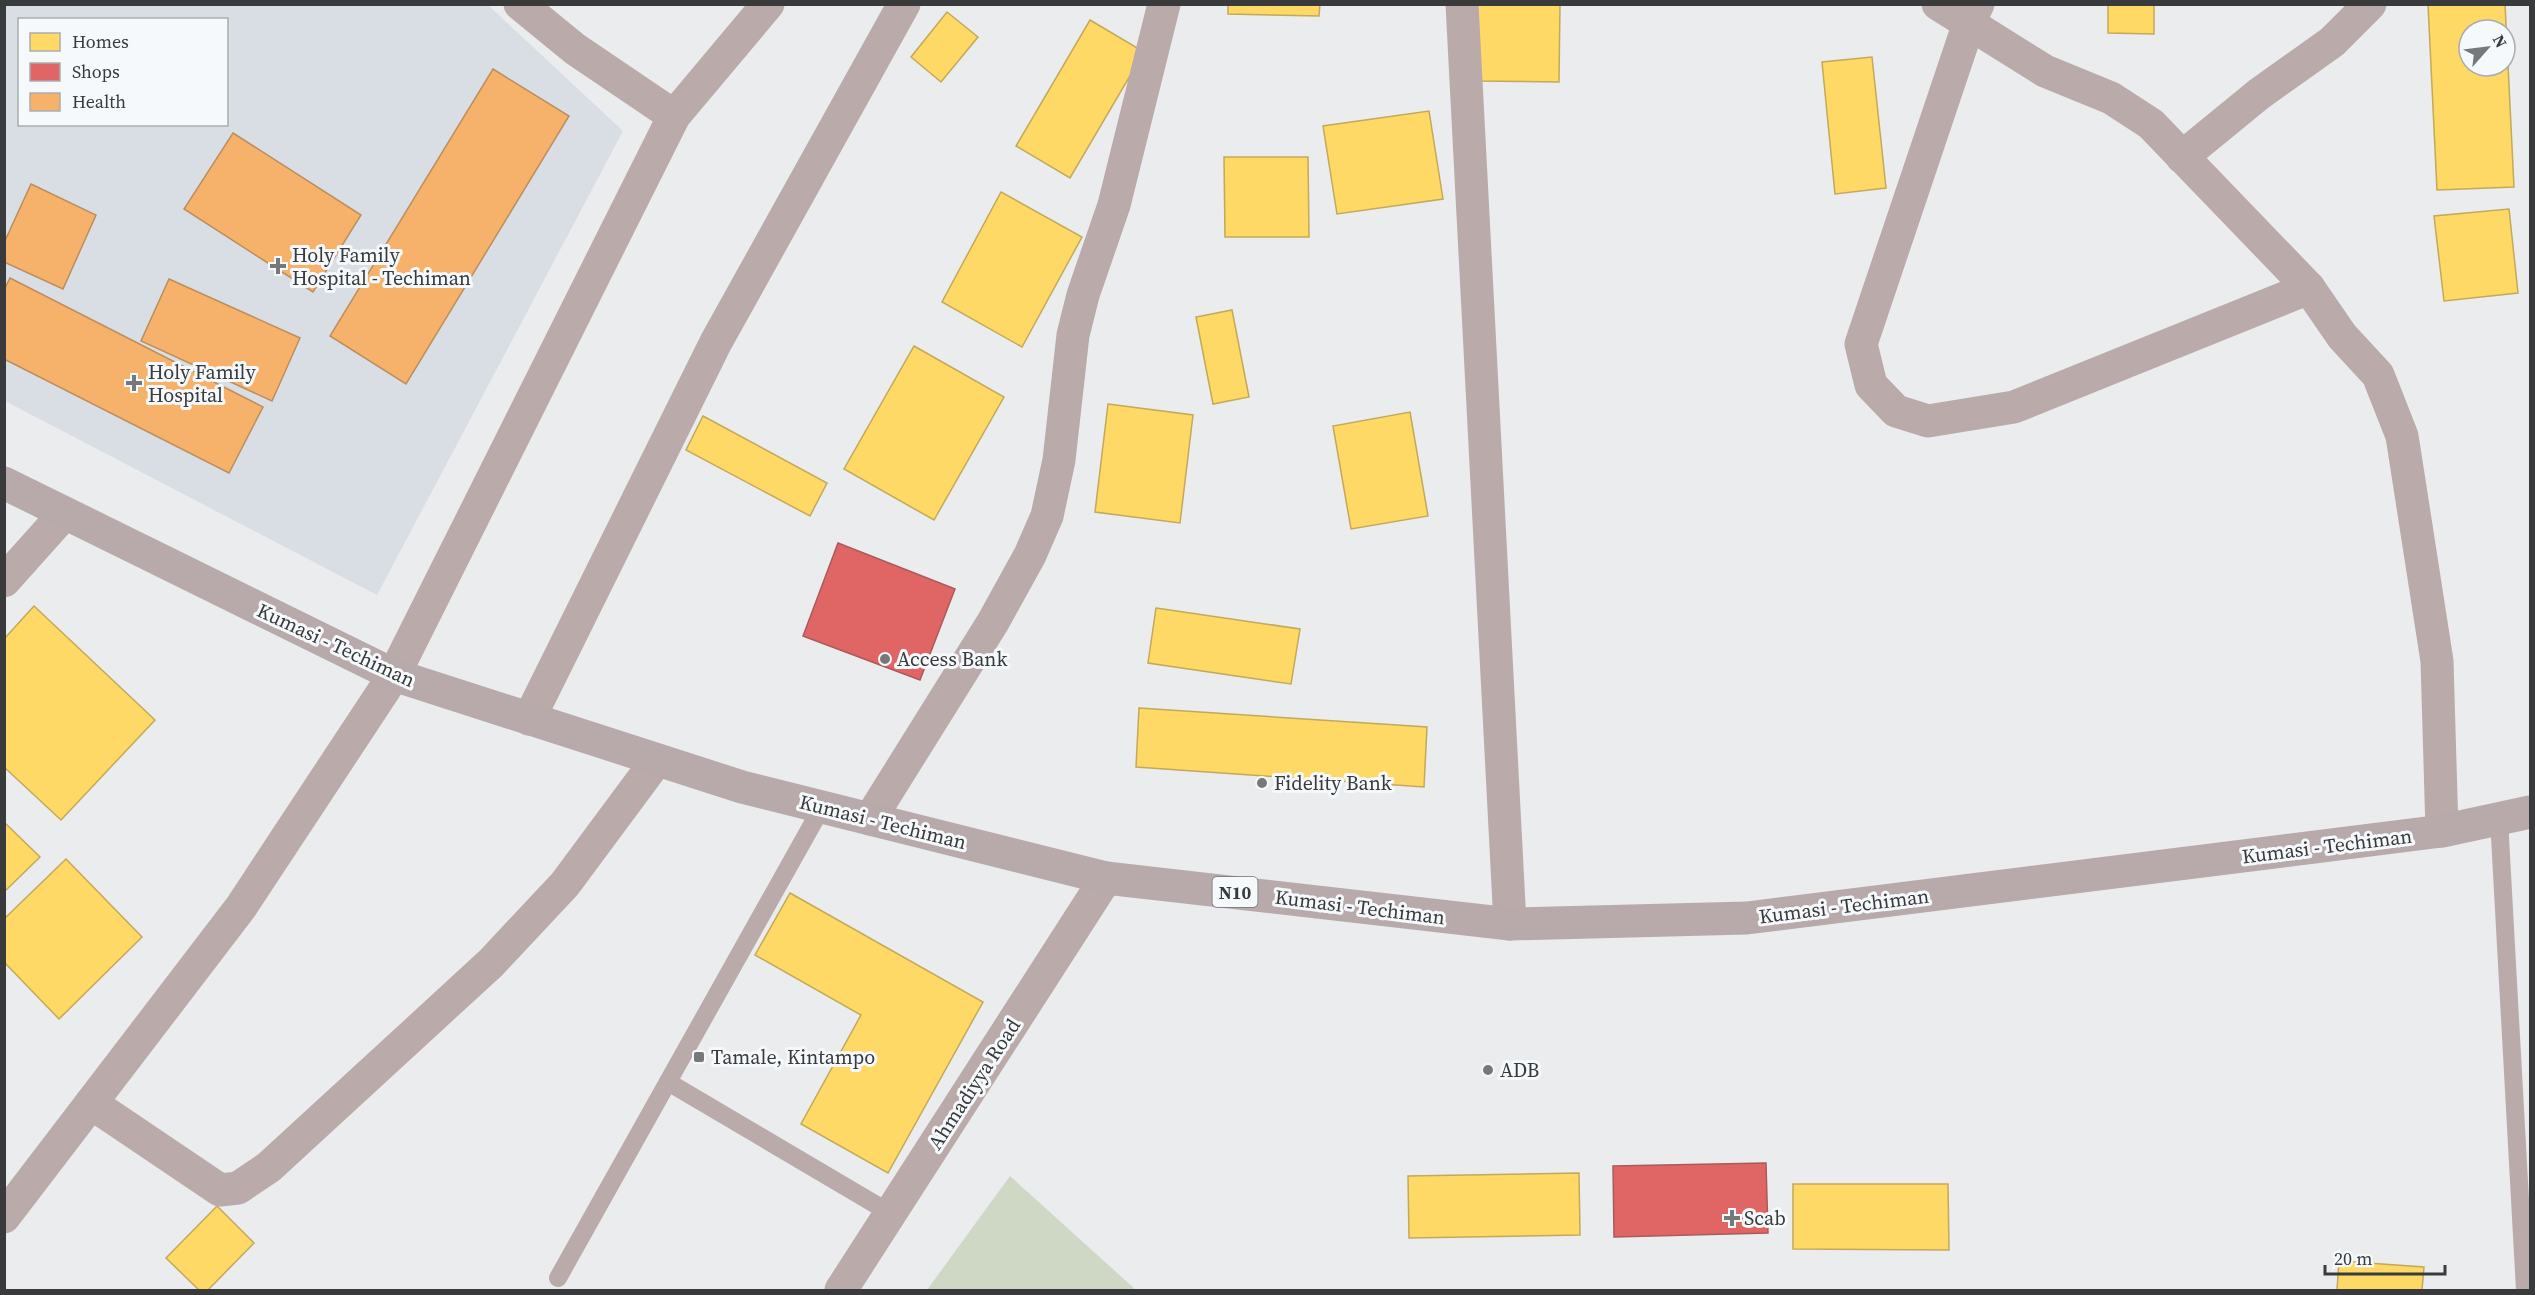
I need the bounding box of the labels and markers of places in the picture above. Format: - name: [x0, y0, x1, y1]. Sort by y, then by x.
- place label: Holy Family Hospital - Techiman: [292, 241, 471, 292]
- marker: Holy Family Hospital - Techiman: [269, 257, 287, 275]
- place label: Holy Family Hospital: [148, 358, 256, 409]
- marker: Holy Family Hospital: [125, 374, 143, 392]
- place label: Access Bank: [897, 645, 1007, 673]
- marker: Access Bank: [878, 652, 892, 666]
- place label: Fidelity Bank: [1274, 769, 1392, 797]
- marker: Fidelity Bank: [1255, 776, 1269, 790]
- place label: Tamale, Kintampo: [711, 1043, 875, 1071]
- marker: Tamale, Kintampo: [692, 1050, 706, 1064]
- place label: ADB: [1500, 1056, 1539, 1084]
- marker: ADB: [1481, 1063, 1495, 1077]
- place label: Scab: [1744, 1204, 1786, 1232]
- marker: Scab: [1725, 1211, 1739, 1225]

